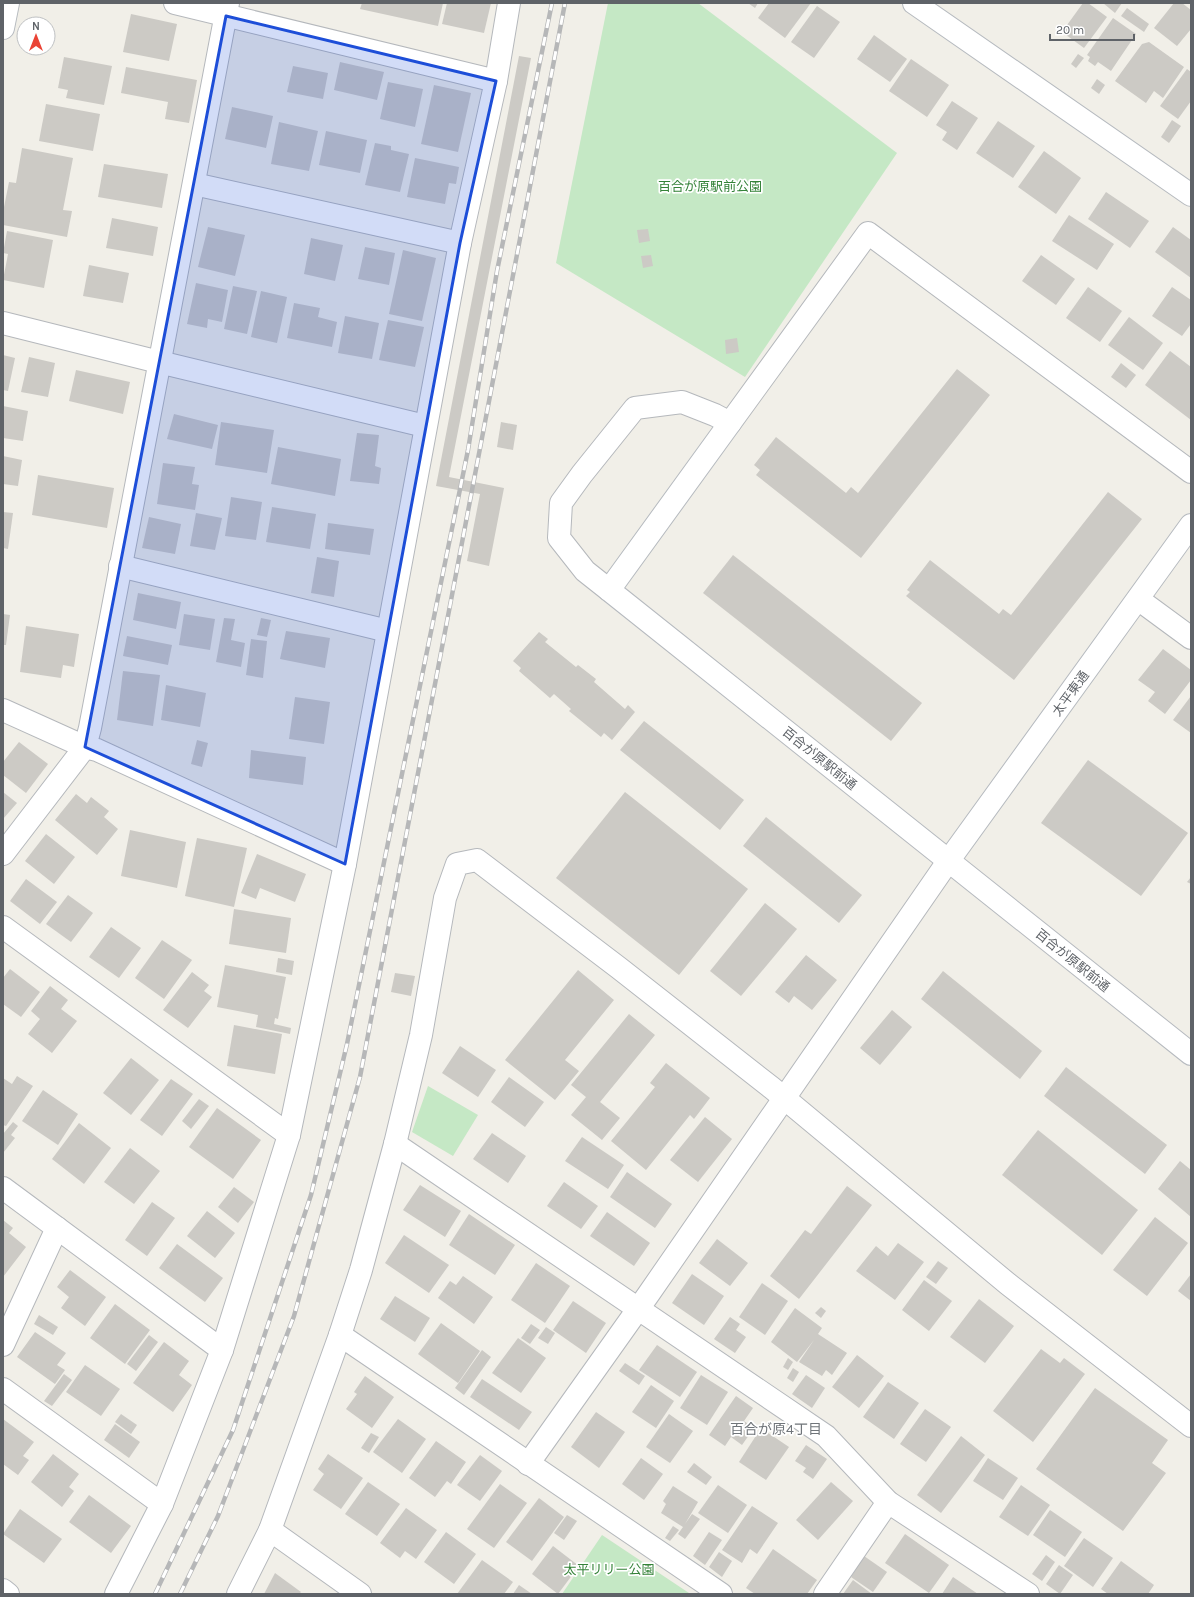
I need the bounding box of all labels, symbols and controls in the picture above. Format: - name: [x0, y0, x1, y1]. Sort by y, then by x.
- north arrow: [16, 16, 56, 56]
- scale bar: [1050, 16, 1134, 42]
- text: N: [32, 20, 40, 33]
- text: 20 m: [1056, 23, 1084, 37]
- park label: 百合が原駅前公園: [658, 179, 762, 194]
- street label: 太平東通: [1049, 668, 1092, 719]
- street label: 百合が原駅前通: [780, 724, 860, 793]
- street label: 百合が原駅前通: [1033, 926, 1113, 995]
- district label: 百合が原4丁目: [730, 1421, 822, 1438]
- park label: 太平リリー公園: [563, 1562, 655, 1577]

